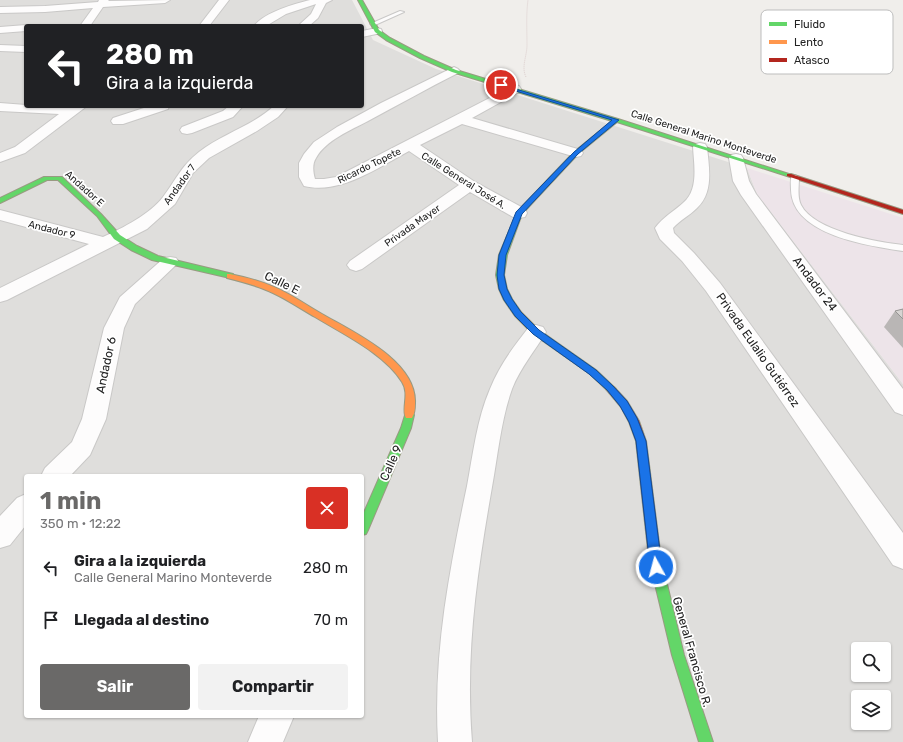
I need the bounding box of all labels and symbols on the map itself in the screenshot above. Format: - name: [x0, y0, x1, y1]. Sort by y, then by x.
- legend: [761, 10, 893, 74]
- text: Fluido: [794, 18, 825, 31]
- text: Lento: [794, 36, 823, 49]
- text: Atasco: [794, 54, 829, 67]
- pin: [484, 68, 518, 102]
- street label: Calle General Marino Monteverde: [629, 108, 778, 166]
- street label: Ricardo Topete: [336, 145, 404, 186]
- street label: Calle General José A.: [419, 150, 508, 212]
- street label: Andador 7: [161, 162, 198, 207]
- street label: Andador E: [62, 168, 106, 209]
- street label: Privada Mayer: [382, 202, 443, 250]
- street label: Andador 9: [27, 218, 77, 242]
- street label: Andador 24: [790, 254, 840, 314]
- street label: Calle E: [262, 269, 302, 297]
- street label: Privada Eulalio Gutiérrez: [713, 290, 803, 410]
- street label: Andador 6: [93, 335, 119, 395]
- street label: Calle 9: [377, 443, 405, 483]
- position arrow: [635, 546, 677, 588]
- street label: General Francisco R.: [670, 595, 714, 709]

